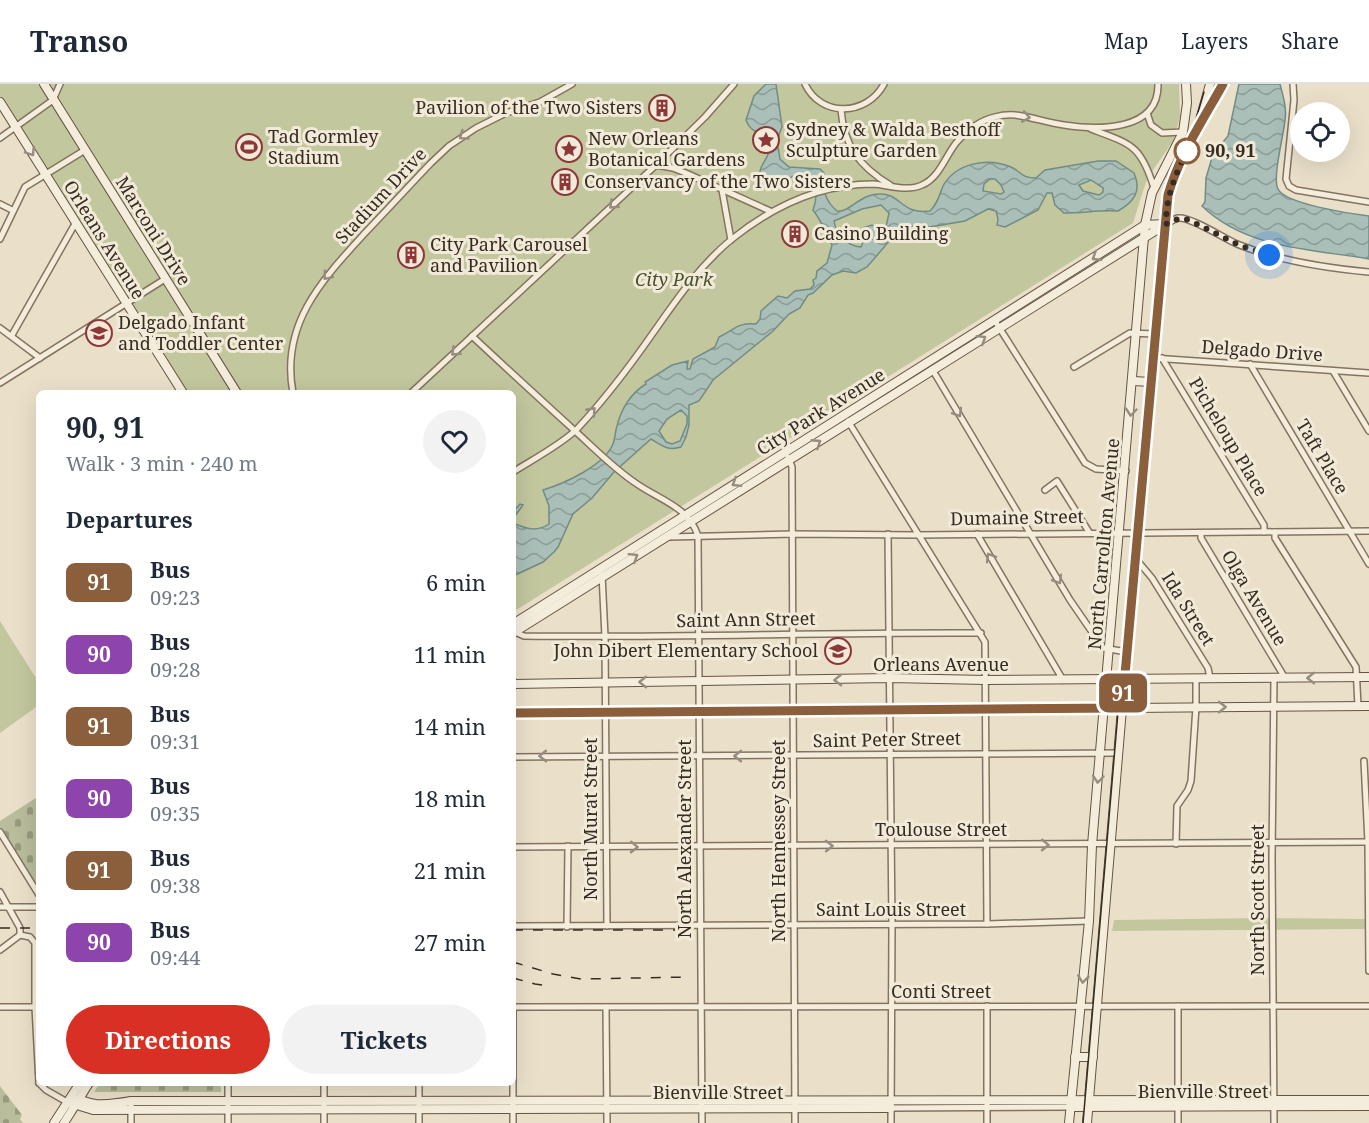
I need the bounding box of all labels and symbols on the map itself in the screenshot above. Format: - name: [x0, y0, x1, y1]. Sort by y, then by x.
- building icon: Pavilion of the Two Sisters: [647, 93, 677, 123]
- place label: Pavilion of the Two Sisters: [415, 95, 642, 119]
- one-way arrow: [1020, 110, 1030, 123]
- place label: Sydney & Walda Besthoff Sculpture Garden: [786, 117, 1002, 162]
- place label: Tad Gormley Stadium: [268, 124, 379, 169]
- place icon: Sydney & Walda Besthoff Sculpture Garden: [751, 125, 781, 155]
- place label: New Orleans Botanical Gardens: [588, 126, 745, 171]
- one-way arrow: [459, 129, 470, 140]
- sports icon: Tad Gormley Stadium: [234, 132, 264, 162]
- place icon: New Orleans Botanical Gardens: [554, 134, 584, 164]
- marker: 90, 91: [1174, 138, 1200, 164]
- place label: 90, 91: [1205, 138, 1256, 162]
- street label: Stadium Drive: [329, 142, 431, 249]
- one-way arrow: [24, 146, 36, 156]
- building icon: Conservancy of the Two Sisters: [550, 167, 580, 197]
- place label: Conservancy of the Two Sisters: [584, 169, 851, 193]
- street label: Marconi Drive: [111, 171, 197, 289]
- street label: Orleans Avenue: [59, 175, 151, 303]
- one-way arrow: [609, 198, 620, 209]
- building icon: Casino Building: [780, 219, 810, 249]
- place label: Casino Building: [814, 221, 949, 245]
- place label: City Park Carousel and Pavilion: [430, 232, 588, 277]
- building icon: City Park Carousel and Pavilion: [396, 240, 426, 270]
- your location: [1254, 240, 1284, 270]
- one-way arrow: [1092, 249, 1102, 261]
- park label: City Park: [635, 267, 714, 291]
- one-way arrow: [324, 269, 335, 280]
- place label: Delgado Infant and Toddler Center: [118, 310, 284, 355]
- school or university icon: Delgado Infant and Toddler Center: [84, 318, 114, 348]
- street label: Delgado Drive: [1201, 334, 1324, 366]
- one-way arrow: [975, 335, 986, 346]
- one-way arrow: [451, 345, 462, 356]
- street label: City Park Avenue: [752, 362, 889, 460]
- street label: Picheloup Place: [1184, 373, 1274, 500]
- one-way arrow: [585, 407, 596, 418]
- one-way arrow: [951, 407, 963, 417]
- one-way arrow: [1125, 408, 1138, 417]
- street label: Taft Place: [1291, 415, 1355, 498]
- street label: North Carrollton Avenue: [1082, 437, 1124, 651]
- one-way arrow: [811, 438, 821, 450]
- one-way arrow: [731, 476, 742, 487]
- street label: Dumaine Street: [950, 504, 1084, 530]
- street label: Olga Avenue: [1217, 545, 1293, 650]
- one-way arrow: [627, 553, 638, 564]
- one-way arrow: [986, 553, 998, 563]
- street label: Ida Street: [1157, 567, 1221, 650]
- one-way arrow: [1051, 574, 1062, 584]
- street label: Saint Ann Street: [676, 606, 816, 632]
- school or university icon: John Dibert Elementary School: [823, 636, 853, 666]
- place label: John Dibert Elementary School: [553, 638, 818, 662]
- street label: Orleans Avenue: [873, 652, 1009, 676]
- one-way arrow: [1306, 671, 1315, 684]
- one-way arrow: [834, 674, 843, 686]
- line badge: 91: [1096, 674, 1150, 712]
- one-way arrow: [639, 676, 648, 688]
- one-way arrow: [1218, 701, 1227, 713]
- street label: Saint Peter Street: [813, 726, 961, 752]
- street label: North Murat Street: [578, 738, 602, 900]
- street label: North Alexander Street: [672, 739, 696, 939]
- street label: North Hennessey Street: [766, 740, 790, 942]
- one-way arrow: [539, 750, 548, 763]
- one-way arrow: [734, 750, 743, 762]
- one-way arrow: [1092, 775, 1105, 784]
- street label: Toulouse Street: [875, 817, 1007, 841]
- street label: North Scott Street: [1245, 824, 1269, 976]
- one-way arrow: [1041, 839, 1050, 851]
- one-way arrow: [825, 840, 834, 852]
- one-way arrow: [630, 841, 639, 853]
- street label: Saint Louis Street: [816, 897, 966, 921]
- one-way arrow: [1077, 975, 1090, 984]
- street label: Conti Street: [891, 979, 991, 1003]
- street label: Bienville Street: [1138, 1079, 1268, 1103]
- street label: Bienville Street: [653, 1080, 783, 1104]

